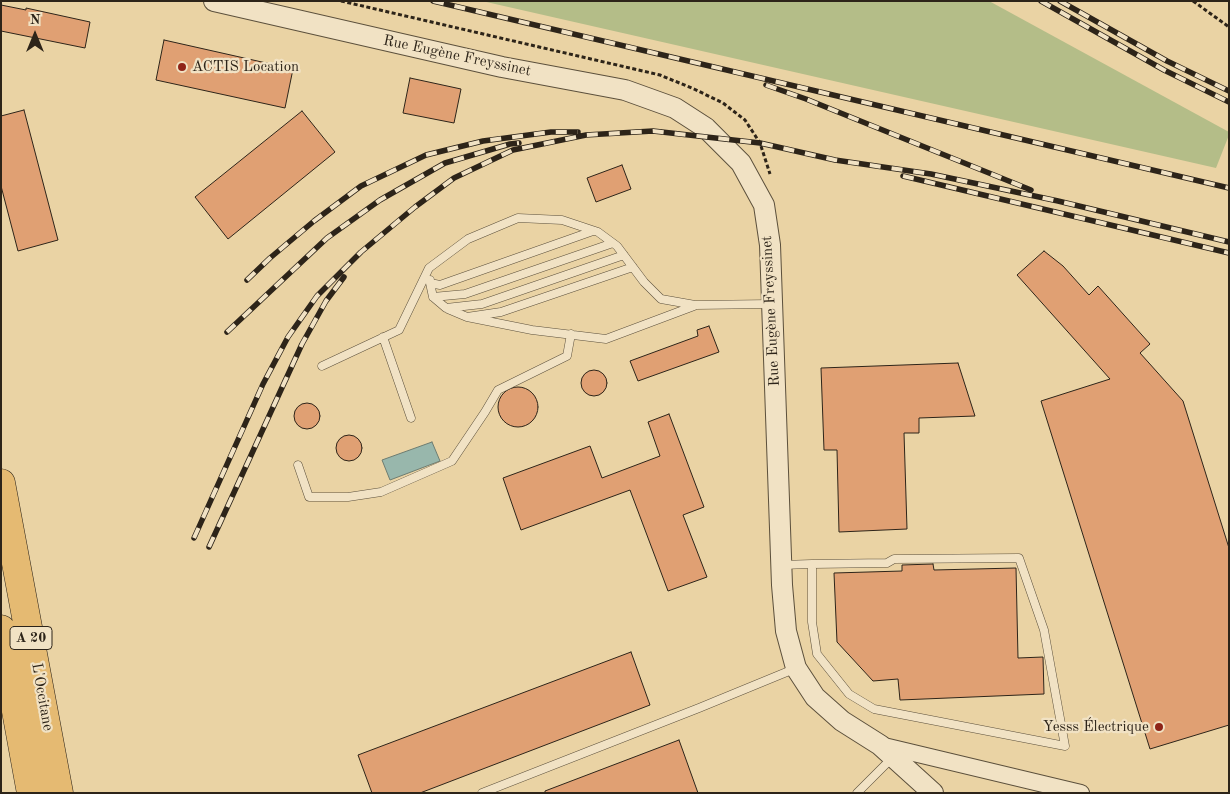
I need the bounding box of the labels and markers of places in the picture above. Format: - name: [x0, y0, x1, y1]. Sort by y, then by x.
- place label: ACTIS Location: [192, 58, 299, 76]
- marker: ACTIS Location: [176, 61, 188, 73]
- place label: Yesss Électrique: [1043, 718, 1149, 736]
- marker: Yesss Électrique: [1153, 721, 1165, 733]

